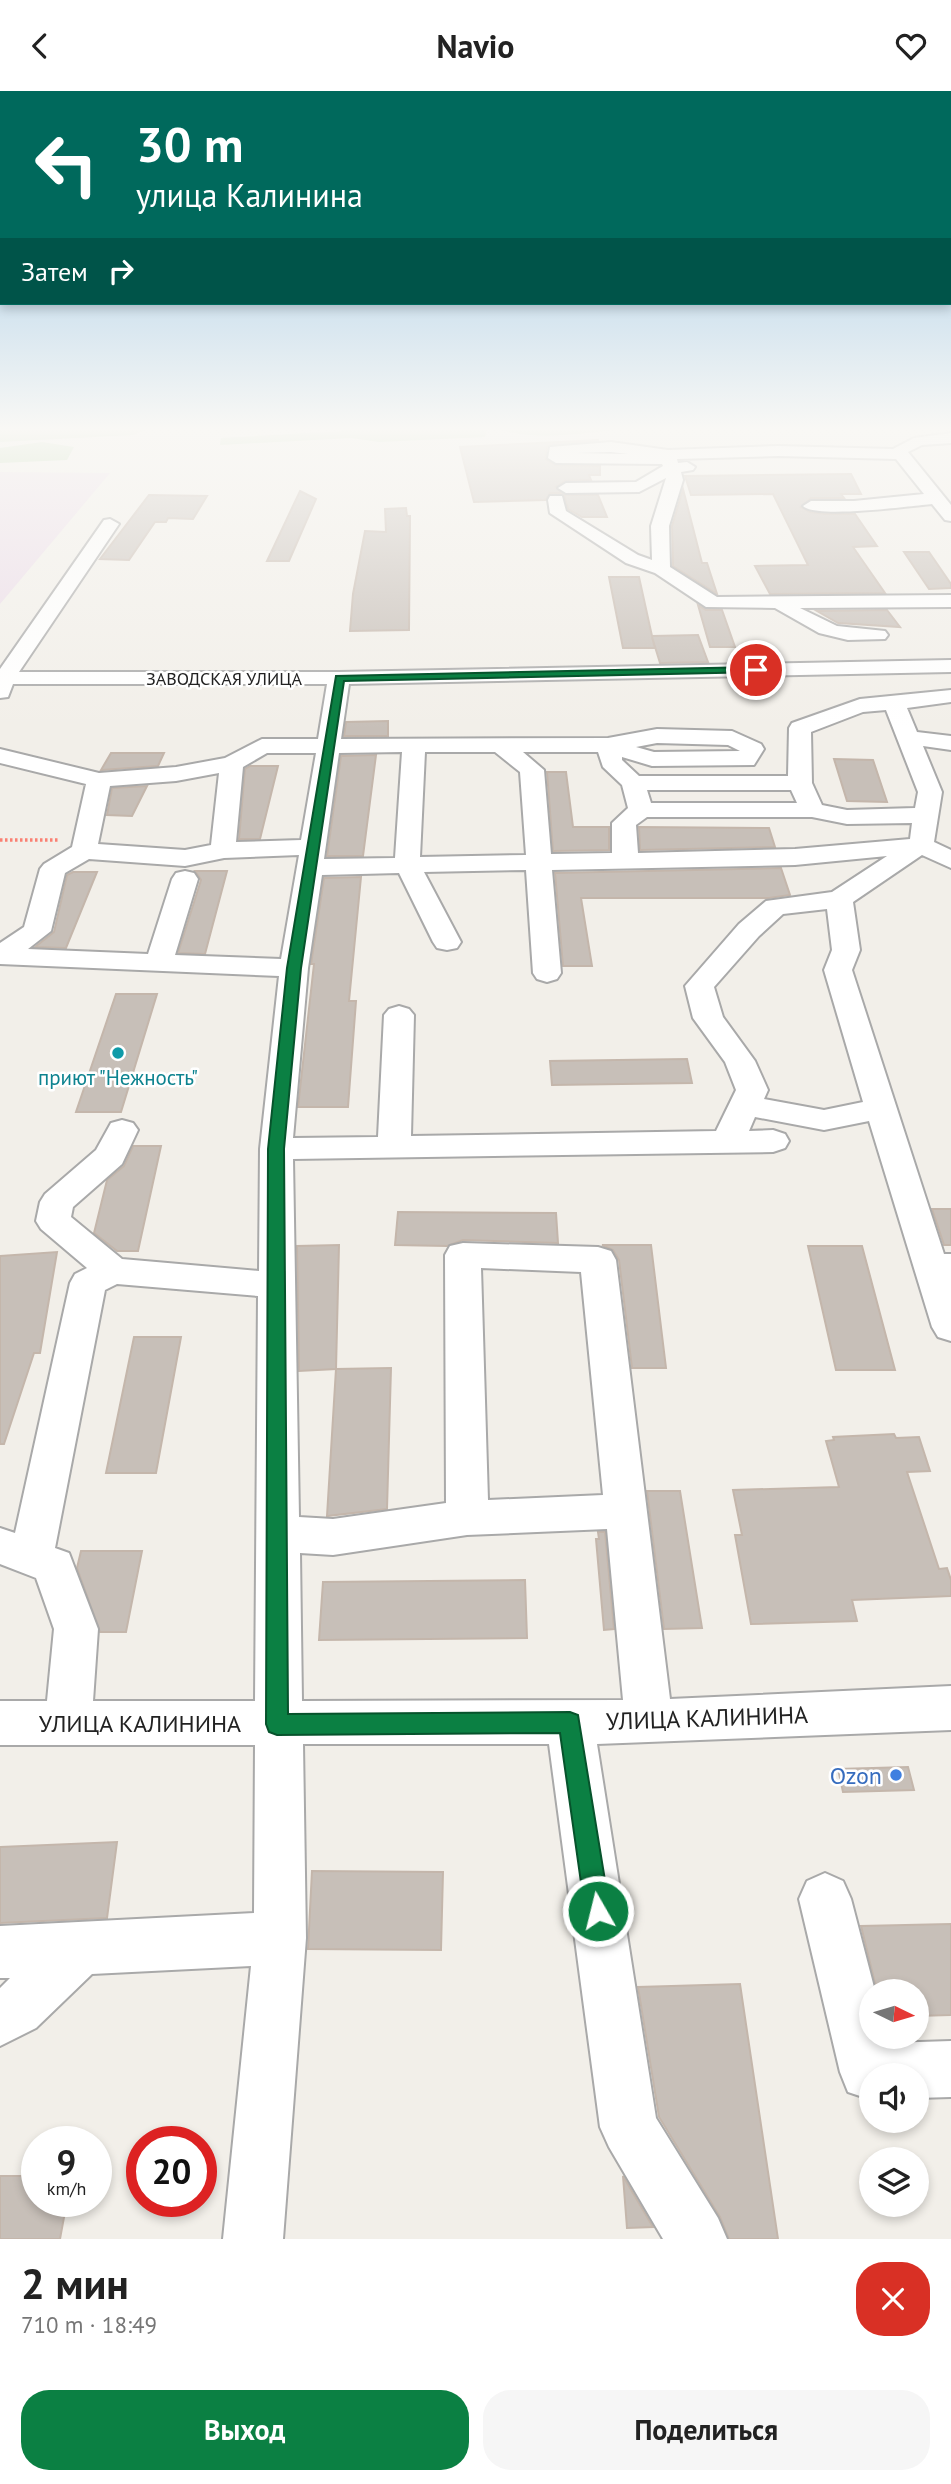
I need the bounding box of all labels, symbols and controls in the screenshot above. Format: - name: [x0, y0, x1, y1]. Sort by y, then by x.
- text: Navio: [437, 25, 514, 67]
- icon: back: [21, 27, 59, 65]
- icon: heart: [892, 27, 930, 65]
- text: 30 m: [136, 112, 243, 176]
- icon: left: [21, 119, 112, 210]
- text: улица Калинина: [136, 174, 363, 216]
- icon: right: [102, 252, 140, 290]
- text: Затем: [21, 255, 88, 288]
- pin: [726, 640, 786, 700]
- icon: arrive: [737, 651, 775, 689]
- street label: ЗАВОДСКАЯ УЛИЦА: [146, 667, 303, 690]
- marker: приют "Нежность": [110, 1045, 126, 1061]
- place label: приют "Нежность": [38, 1064, 198, 1091]
- street label: УЛИЦА КАЛИНИНА: [605, 1699, 809, 1737]
- street label: УЛИЦА КАЛИНИНА: [39, 1708, 241, 1739]
- place label: Ozon: [830, 1760, 882, 1791]
- marker: Ozon: [888, 1767, 904, 1783]
- position arrow: [561, 1874, 635, 1948]
- north arrow: [859, 1979, 929, 2049]
- map controls: [859, 1979, 929, 2217]
- button: sound: [859, 2063, 929, 2133]
- speed limit sign: 20: [126, 2126, 217, 2217]
- text: 9: [57, 2139, 76, 2185]
- button: layers: [859, 2147, 929, 2217]
- text: km/h: [47, 2177, 86, 2200]
- text: 2 мин: [21, 2256, 129, 2311]
- button: close: [856, 2262, 930, 2336]
- text: 710 m · 18:49: [21, 2310, 157, 2339]
- button: Выход: [21, 2390, 469, 2470]
- button: Поделиться: [483, 2390, 930, 2470]

